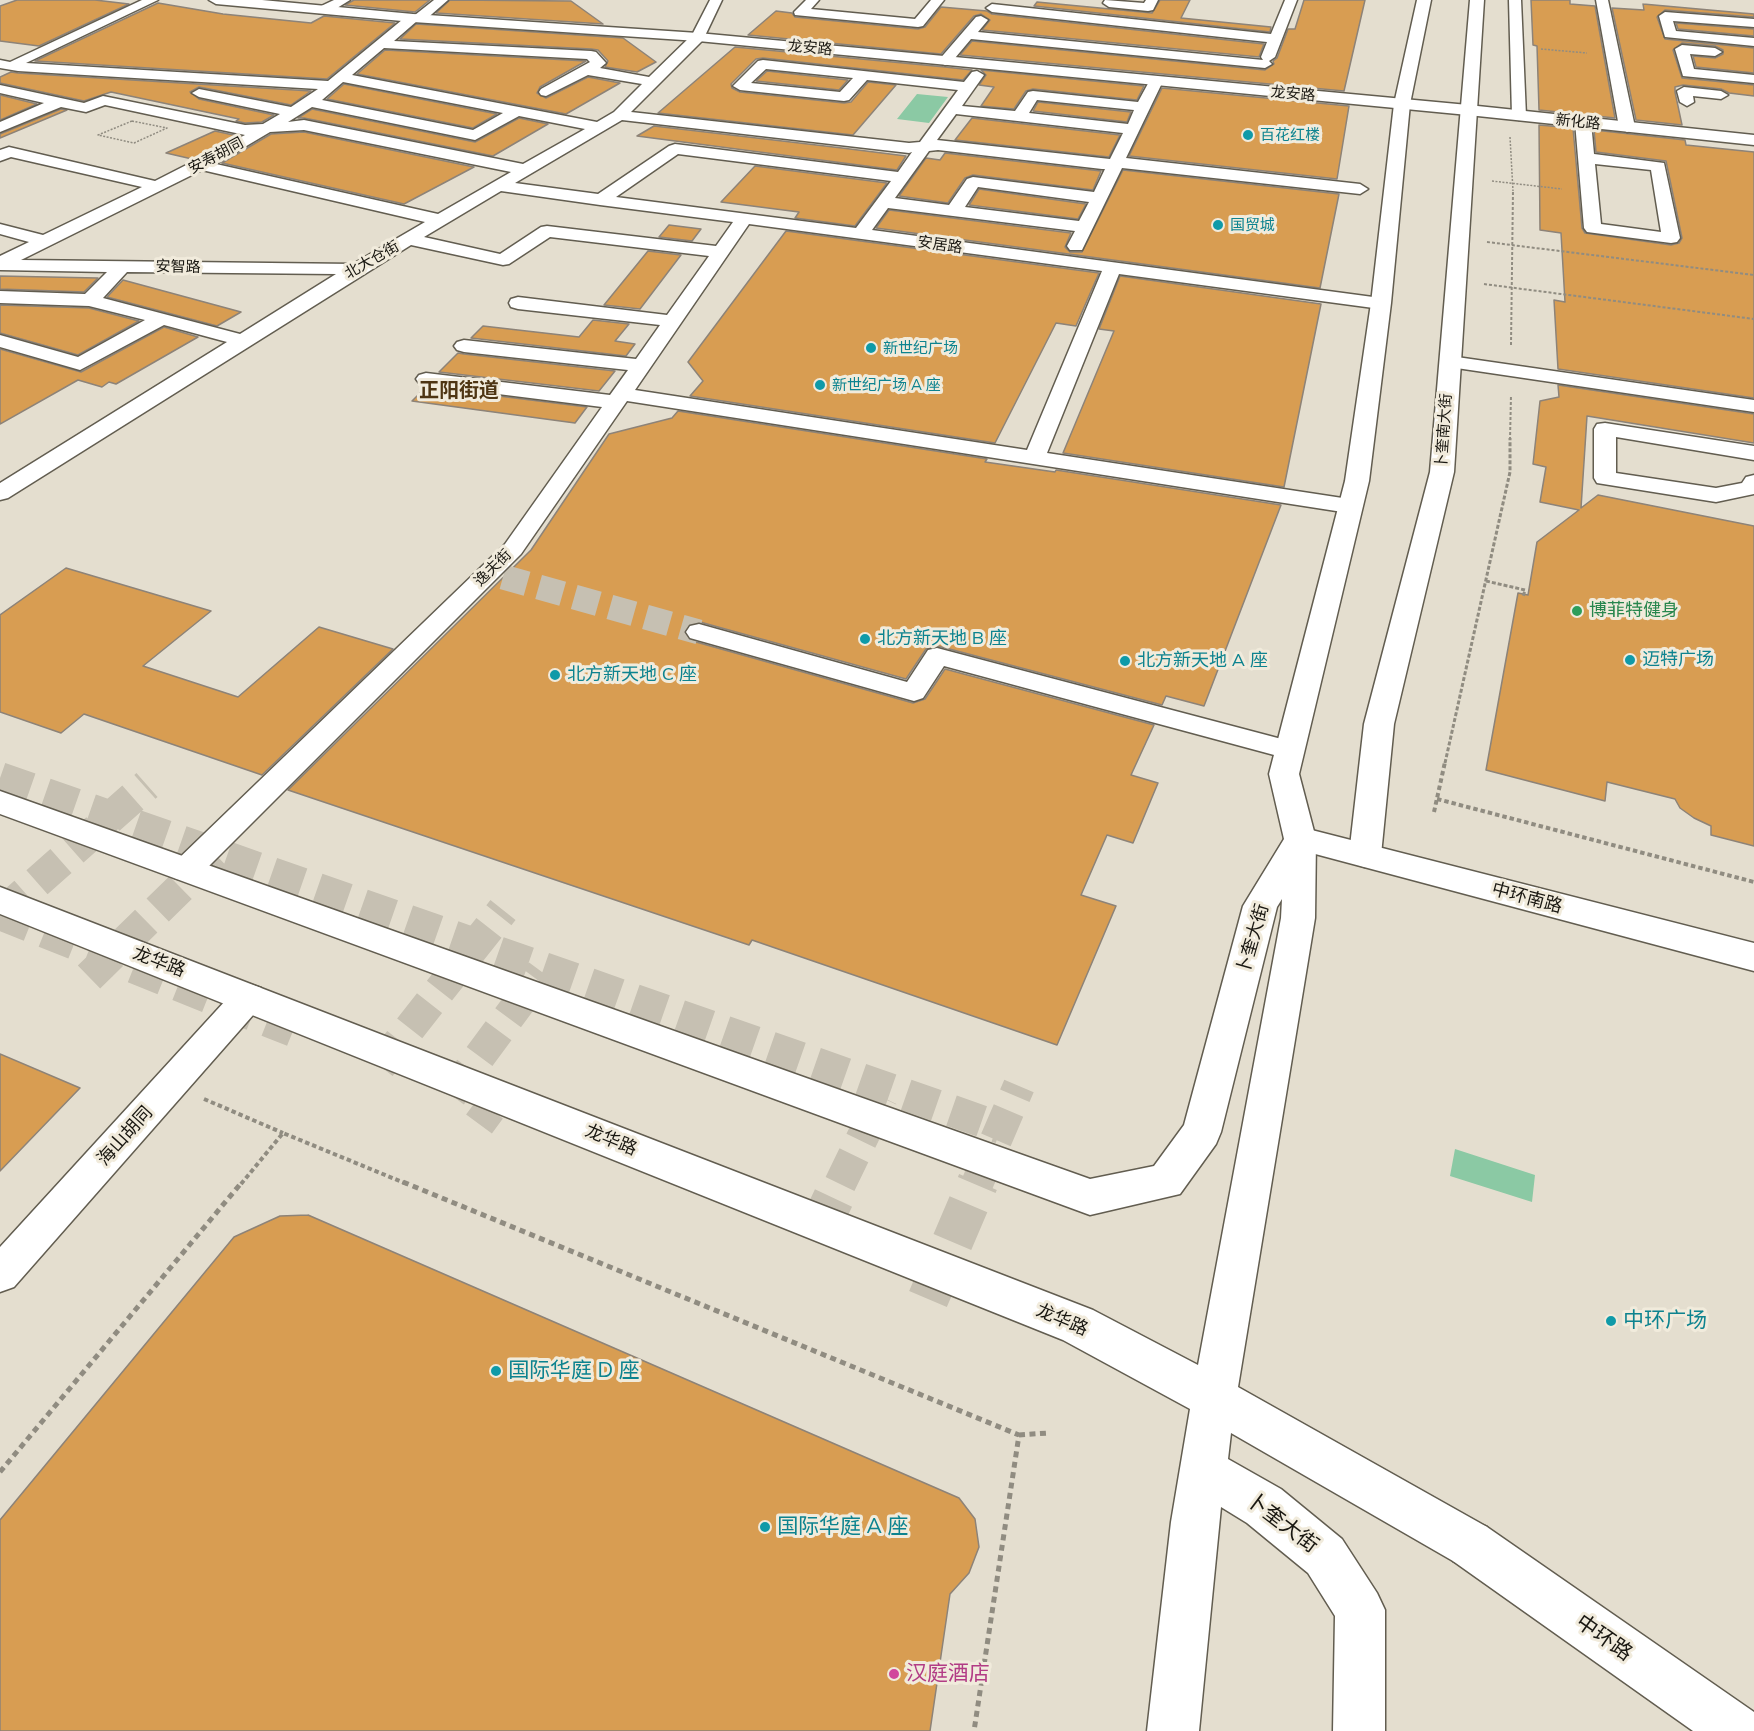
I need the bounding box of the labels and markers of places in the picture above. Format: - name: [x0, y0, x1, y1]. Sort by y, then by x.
- place label: 百花红楼: [1260, 126, 1320, 144]
- marker: 百花红楼: [1241, 128, 1255, 142]
- place label: 国贸城: [1230, 216, 1275, 234]
- marker: 国贸城: [1211, 218, 1225, 232]
- place label: 新世纪广场: [883, 339, 958, 357]
- marker: 新世纪广场: [864, 341, 878, 355]
- place label: 新世纪广场 A 座: [832, 376, 941, 394]
- marker: 新世纪广场 A 座: [813, 378, 827, 392]
- place label: 博菲特健身: [1589, 600, 1679, 622]
- marker: 博菲特健身: [1570, 604, 1584, 618]
- place label: 北方新天地 B 座: [877, 628, 1007, 650]
- marker: 北方新天地 B 座: [858, 632, 872, 646]
- place label: 迈特广场: [1642, 649, 1714, 671]
- place label: 北方新天地 A 座: [1137, 650, 1268, 672]
- marker: 迈特广场: [1623, 653, 1637, 667]
- marker: 北方新天地 A 座: [1118, 654, 1132, 668]
- place label: 北方新天地 C 座: [567, 664, 697, 686]
- marker: 北方新天地 C 座: [548, 668, 562, 682]
- place label: 中环广场: [1623, 1308, 1707, 1334]
- marker: 中环广场: [1604, 1314, 1618, 1328]
- place label: 国际华庭 D 座: [508, 1358, 640, 1384]
- marker: 国际华庭 D 座: [489, 1364, 503, 1378]
- place label: 国际华庭 A 座: [777, 1514, 908, 1540]
- marker: 国际华庭 A 座: [758, 1520, 772, 1534]
- place label: 汉庭酒店: [906, 1661, 990, 1687]
- marker: 汉庭酒店: [887, 1667, 901, 1681]

